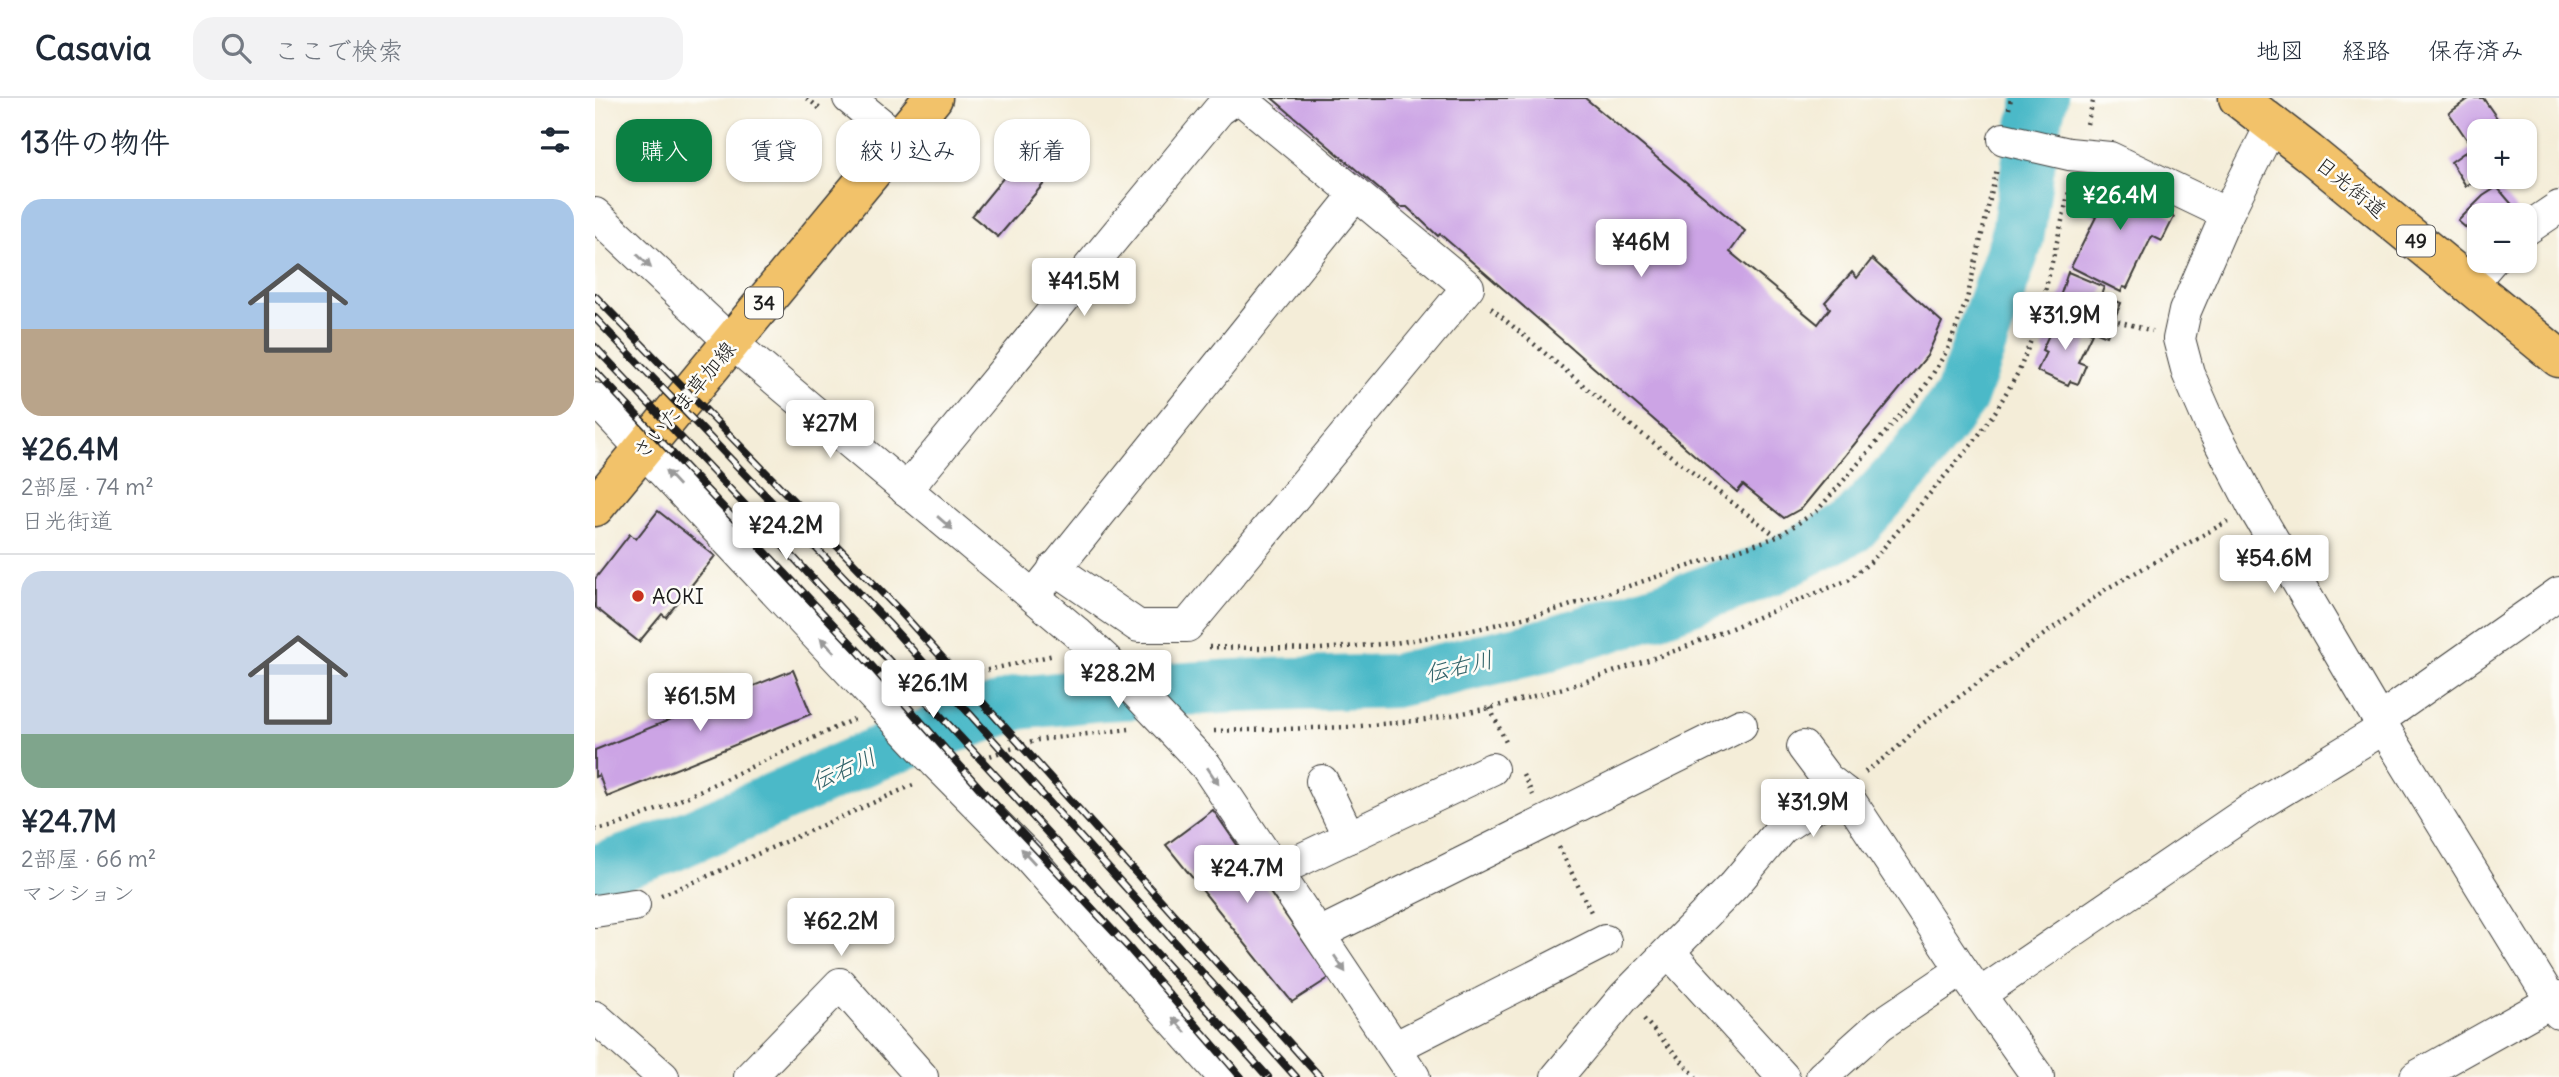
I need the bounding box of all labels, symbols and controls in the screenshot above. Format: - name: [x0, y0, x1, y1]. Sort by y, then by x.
- search box: [193, 17, 683, 80]
- text: Casavia: [35, 27, 151, 69]
- icon: search: [217, 29, 255, 67]
- text: ここで検索: [273, 34, 403, 67]
- text: 地図: [2256, 35, 2304, 65]
- text: 経路: [2342, 35, 2390, 65]
- text: 保存済み: [2428, 35, 2524, 65]
- chip: 購入: [616, 119, 712, 182]
- chip: 賃貸: [726, 119, 822, 182]
- chip: 絞り込み: [836, 119, 980, 182]
- chip: 新着: [994, 119, 1090, 182]
- map controls: [2467, 119, 2537, 273]
- button: +: [2467, 119, 2537, 189]
- icon: filters: [536, 121, 574, 159]
- text: 13件の物件: [21, 123, 170, 161]
- street label: 日光街道: [2310, 150, 2392, 224]
- pin: ¥26.4M: [2063, 172, 2177, 232]
- text: ¥26.4M: [2082, 180, 2158, 209]
- button: −: [2467, 203, 2537, 273]
- pin: ¥46M: [1600, 220, 1682, 279]
- road number: 49: [2397, 225, 2435, 256]
- text: ¥46M: [1612, 227, 1670, 256]
- icon: home: [235, 245, 361, 371]
- one-way arrow: [636, 253, 652, 269]
- pin: ¥41.5M: [1027, 258, 1141, 318]
- text: ¥41.5M: [1048, 266, 1120, 295]
- road number: 34: [745, 288, 783, 318]
- pin: ¥31.9M: [2008, 292, 2122, 352]
- text: ¥31.9M: [2029, 300, 2101, 329]
- street label: さいたま草加線: [627, 335, 741, 465]
- pin: ¥27M: [789, 400, 871, 460]
- text: ¥27M: [802, 408, 858, 437]
- text: ¥26.4M: [21, 430, 120, 468]
- one-way arrow: [664, 470, 680, 487]
- text: 2部屋 · 74 m²: [21, 472, 154, 501]
- pin: ¥24.2M: [729, 503, 843, 562]
- text: 日光街道: [21, 506, 113, 535]
- text: ¥24.2M: [748, 510, 824, 539]
- one-way arrow: [936, 515, 953, 530]
- pin: ¥54.6M: [2217, 536, 2331, 595]
- text: ¥54.6M: [2236, 543, 2312, 572]
- place label: AOKI: [652, 583, 704, 610]
- marker: AOKI: [630, 588, 646, 604]
- icon: home: [235, 617, 361, 743]
- one-way arrow: [819, 637, 835, 654]
- water label: 伝右川: [1422, 644, 1496, 688]
- pin: ¥28.2M: [1061, 650, 1175, 710]
- text: ¥28.2M: [1080, 658, 1156, 687]
- pin: ¥26.1M: [876, 660, 990, 720]
- text: ¥26.1M: [898, 668, 968, 697]
- pin: ¥61.5M: [643, 674, 757, 733]
- text: ¥61.5M: [664, 681, 736, 710]
- water label: 伝右川: [806, 742, 880, 796]
- one-way arrow: [1206, 767, 1220, 785]
- pin: ¥31.9M: [1756, 780, 1870, 839]
- text: ¥31.9M: [1777, 787, 1849, 816]
- text: ¥24.7M: [21, 802, 117, 840]
- text: 2部屋 · 66 m²: [21, 844, 156, 873]
- pin: ¥24.7M: [1190, 846, 1304, 905]
- one-way arrow: [1020, 848, 1036, 865]
- text: ¥24.7M: [1210, 853, 1284, 882]
- text: マンション: [21, 878, 135, 907]
- pin: ¥62.2M: [784, 898, 898, 958]
- text: ¥62.2M: [803, 906, 879, 935]
- one-way arrow: [1333, 955, 1346, 974]
- one-way arrow: [1172, 1017, 1187, 1034]

